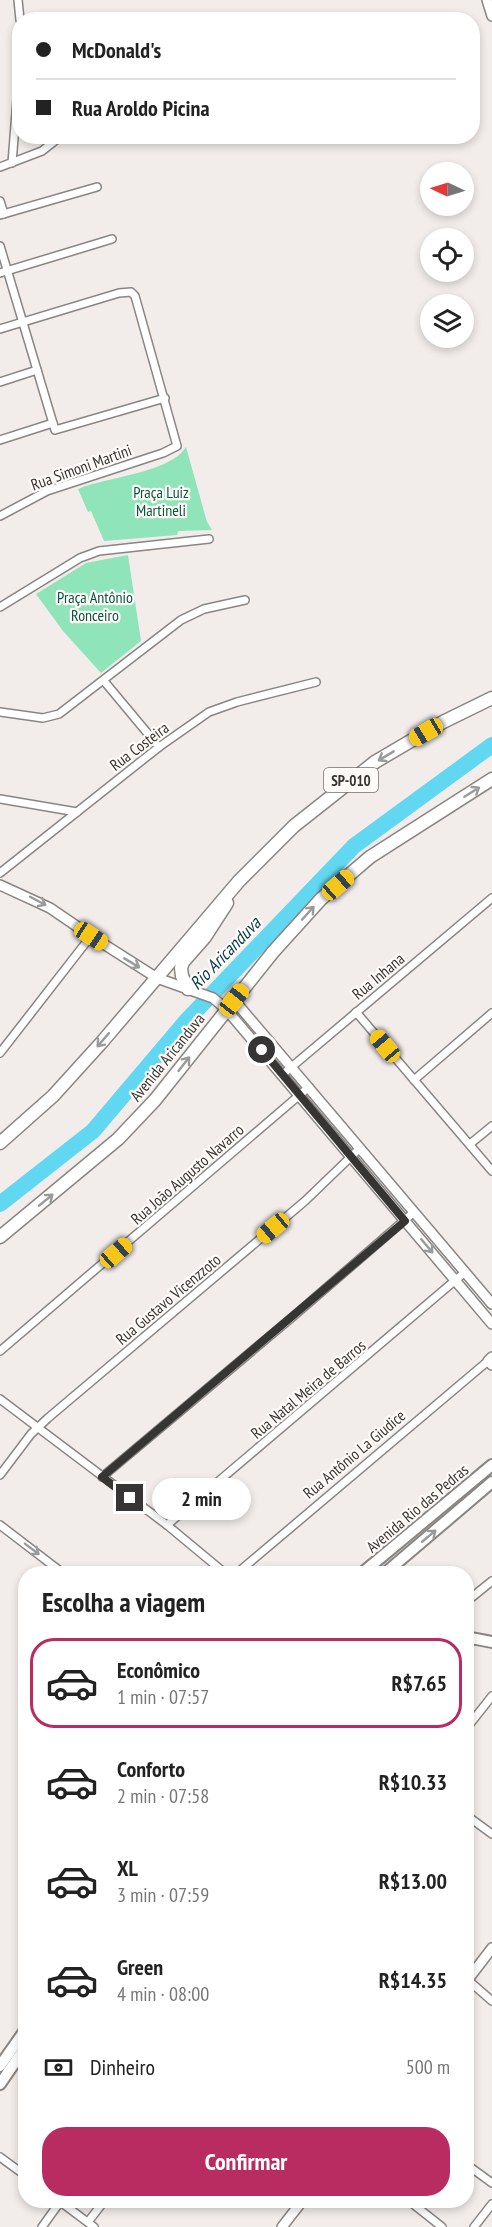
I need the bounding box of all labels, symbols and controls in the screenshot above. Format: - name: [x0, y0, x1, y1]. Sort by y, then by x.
- text: McDonald's: [72, 36, 161, 64]
- text: Rua Aroldo Picina: [72, 94, 209, 122]
- north arrow: [420, 162, 474, 216]
- map controls: [420, 162, 474, 348]
- button: locate: [420, 228, 474, 282]
- button: layers: [420, 294, 474, 348]
- street label: Rua Simoni Martini: [28, 440, 134, 494]
- park label: Praça Luiz Martineli: [133, 482, 189, 520]
- park label: Praça Antônio Ronceiro: [57, 587, 133, 625]
- car: [406, 715, 446, 749]
- street label: Rua Costeira: [106, 717, 172, 775]
- one-way arrow: [378, 750, 395, 762]
- road number: SP-010: [324, 768, 378, 792]
- one-way arrow: [463, 785, 480, 797]
- car: [319, 866, 357, 904]
- one-way arrow: [29, 896, 47, 908]
- one-way arrow: [301, 906, 315, 921]
- water label: Rio Aricanduva: [185, 911, 266, 994]
- car: [71, 919, 111, 953]
- street label: Rua Inhana: [348, 948, 408, 1004]
- one-way arrow: [123, 957, 140, 969]
- car: [216, 980, 252, 1020]
- street label: Avenida Aricanduva: [125, 1009, 209, 1105]
- car: [367, 1026, 403, 1066]
- one-way arrow: [96, 1032, 110, 1047]
- route start: [248, 1036, 275, 1063]
- one-way arrow: [177, 1056, 190, 1072]
- street label: Rua João Augusto Navarro: [126, 1119, 248, 1228]
- one-way arrow: [37, 1194, 53, 1207]
- car: [253, 1210, 293, 1246]
- car: [97, 1234, 135, 1272]
- one-way arrow: [420, 1238, 433, 1254]
- street label: Rua Gustavo Vicenzzoto: [111, 1249, 225, 1349]
- street label: Rua Natal Meira de Barros: [247, 1335, 369, 1443]
- street label: Rua Antônio La Giudice: [299, 1405, 409, 1503]
- street label: Avenida Rio das Pedras: [362, 1459, 472, 1557]
- callout: 2 min: [151, 1477, 250, 1519]
- route end: [116, 1484, 143, 1511]
- text: 2 min: [181, 1486, 222, 1512]
- one-way arrow: [421, 1529, 437, 1542]
- one-way arrow: [23, 1543, 39, 1556]
- text: Escolha a viagem: [42, 1585, 205, 1619]
- icon: car: [45, 1656, 99, 1710]
- text: Econômico: [117, 1656, 200, 1684]
- text: R$7.65: [391, 1669, 447, 1697]
- text: 1 min · 07:57: [117, 1684, 209, 1710]
- icon: car: [45, 1755, 99, 1809]
- text: Conforto: [117, 1755, 185, 1783]
- text: R$10.33: [379, 1768, 447, 1796]
- text: 2 min · 07:58: [117, 1783, 209, 1809]
- icon: car: [45, 1854, 99, 1908]
- text: XL: [117, 1854, 138, 1882]
- text: R$13.00: [379, 1867, 447, 1895]
- text: 3 min · 07:59: [117, 1882, 209, 1908]
- icon: car: [45, 1953, 99, 2007]
- text: Green: [117, 1953, 163, 1981]
- text: R$14.35: [379, 1966, 447, 1994]
- text: 4 min · 08:00: [117, 1981, 209, 2007]
- icon: cash: [42, 2051, 75, 2084]
- text: Dinheiro: [90, 2053, 155, 2081]
- text: 500 m: [406, 2054, 450, 2080]
- button: Confirmar: [42, 2127, 450, 2196]

